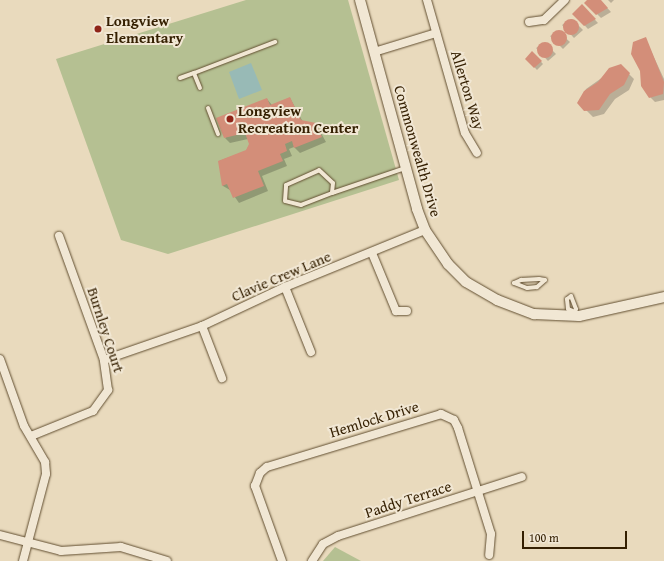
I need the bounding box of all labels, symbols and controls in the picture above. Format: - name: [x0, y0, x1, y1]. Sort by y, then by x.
- place label: Longview Elementary: [106, 11, 183, 46]
- marker: Longview Elementary: [93, 24, 103, 34]
- street label: Allerton Way: [447, 48, 489, 132]
- street label: Commonwealth Drive: [391, 83, 445, 219]
- place label: Longview Recreation Center: [238, 101, 358, 136]
- marker: Longview Recreation Center: [225, 114, 235, 124]
- street label: Clavie Crew Lane: [229, 247, 333, 305]
- street label: Burnley Court: [84, 285, 128, 375]
- street label: Hemlock Drive: [327, 397, 421, 441]
- street label: Paddy Terrace: [363, 477, 453, 521]
- scale bar: [524, 523, 629, 549]
- text: 100 m: [529, 529, 559, 546]

